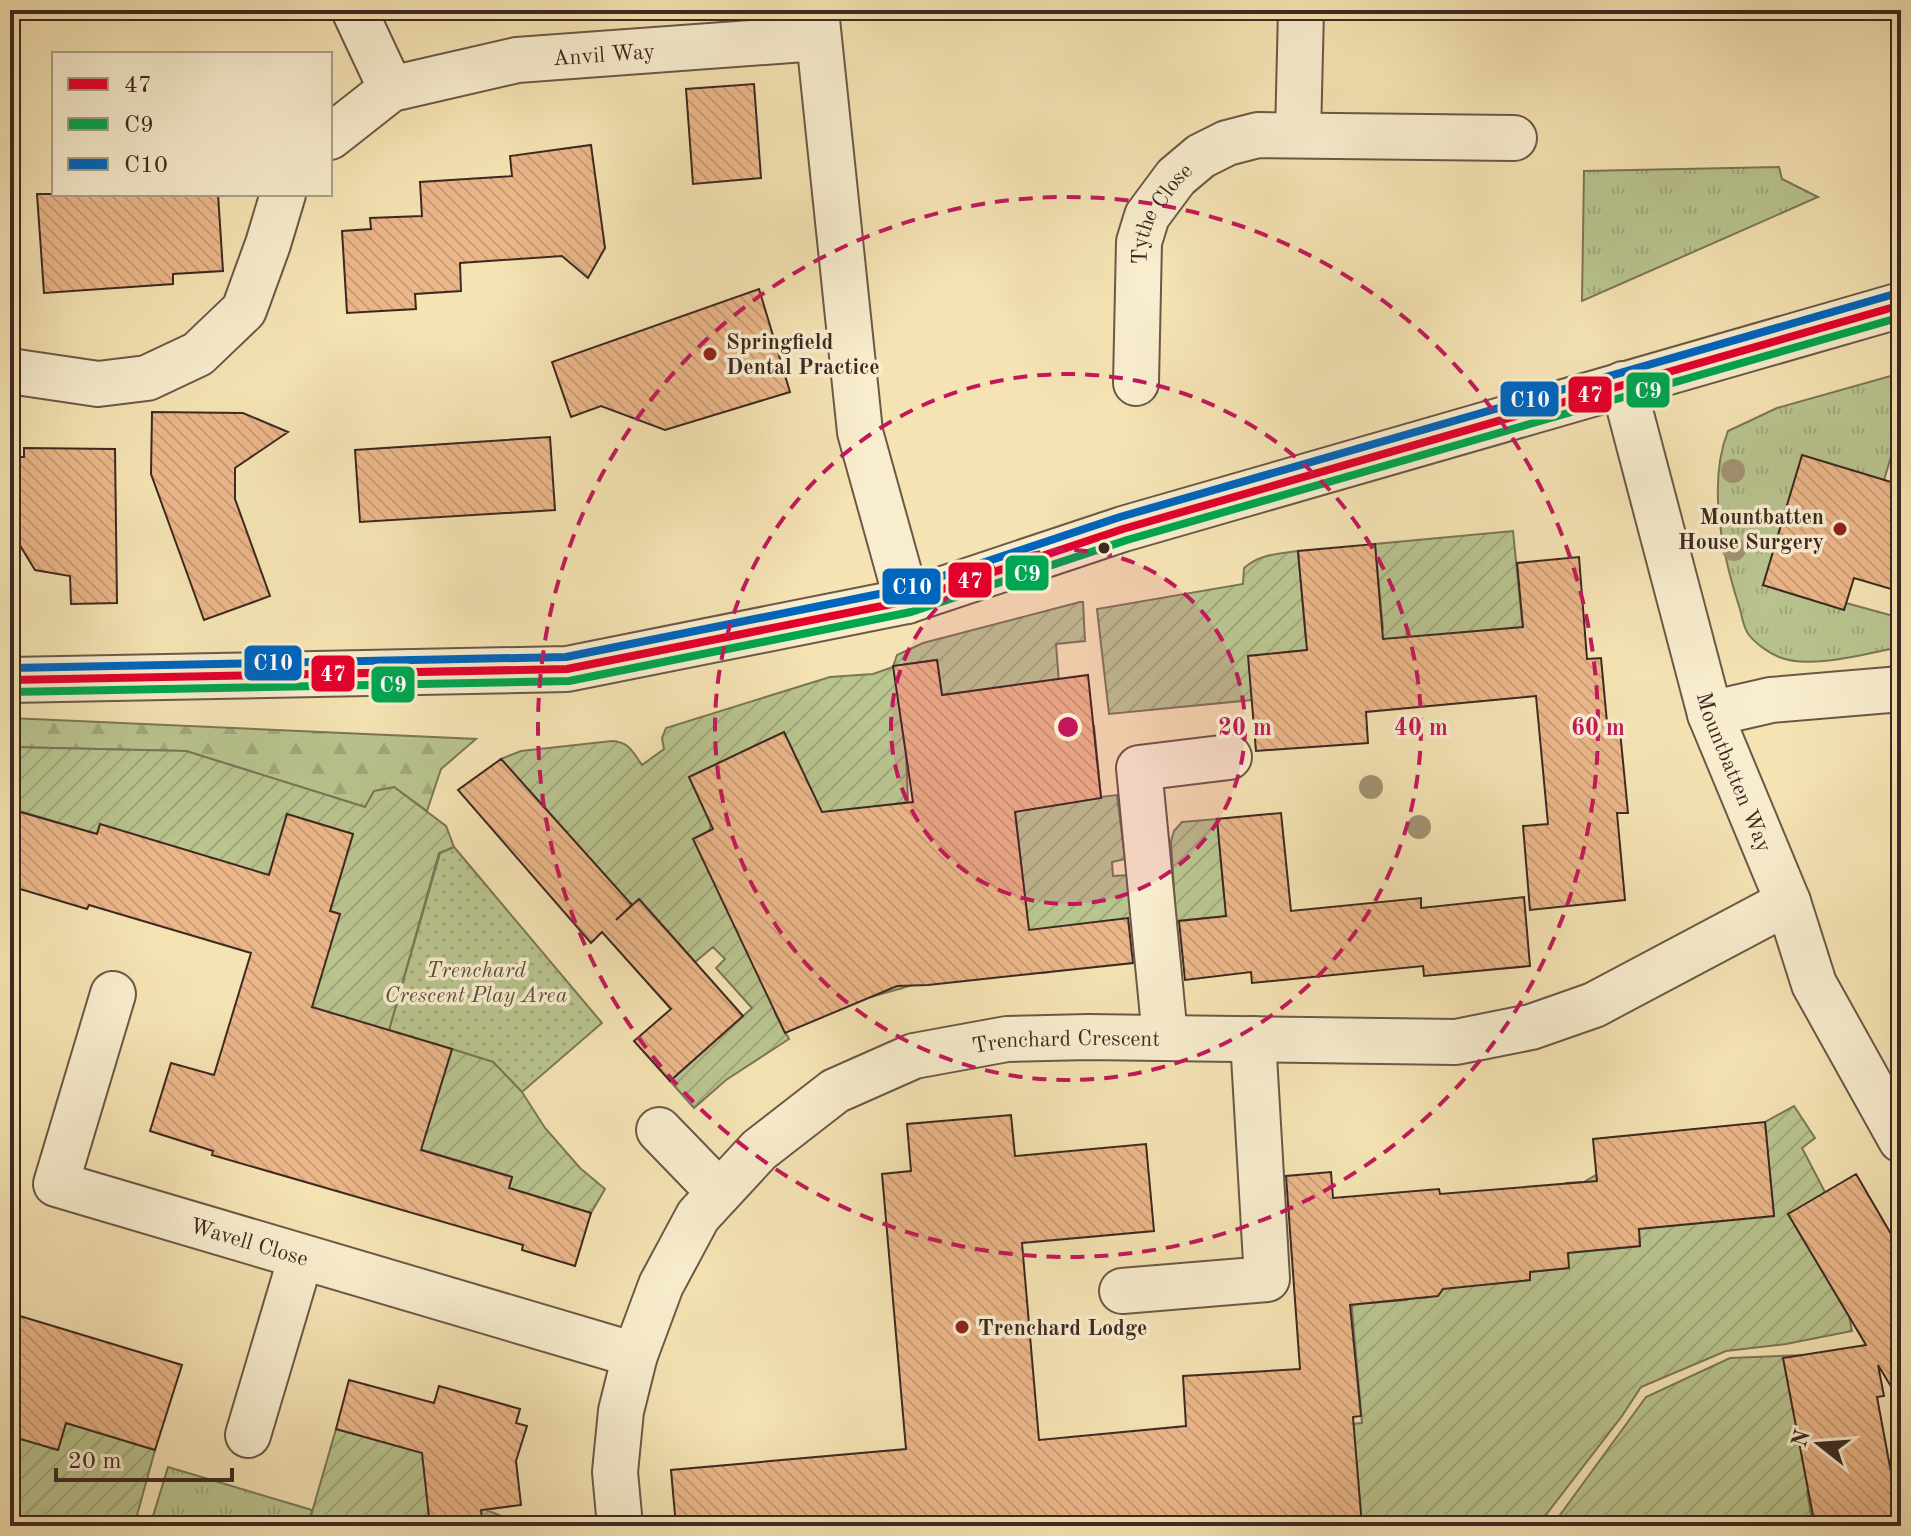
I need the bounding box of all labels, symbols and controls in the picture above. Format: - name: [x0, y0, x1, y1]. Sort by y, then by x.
- street label: Anvil Way: [552, 41, 656, 70]
- legend: [52, 52, 332, 196]
- text: 47: [124, 74, 152, 98]
- text: C9: [124, 114, 154, 138]
- text: C10: [124, 154, 168, 178]
- street label: Tythe Close: [1130, 159, 1197, 265]
- place label: Springfield Dental Practice: [726, 332, 880, 379]
- marker: Springfield Dental Practice: [701, 345, 719, 363]
- line badge: C9: [1625, 371, 1671, 409]
- line badge: 47: [1567, 375, 1613, 414]
- line badge: C10: [1499, 380, 1560, 418]
- text: C9: [1634, 381, 1662, 403]
- text: 47: [1577, 385, 1603, 407]
- text: C10: [1510, 390, 1550, 412]
- place label: Mountbatten House Surgery: [1678, 507, 1824, 554]
- marker: Mountbatten House Surgery: [1831, 520, 1849, 538]
- unlabelled marker: [1096, 540, 1112, 556]
- line badge: C9: [1004, 554, 1050, 592]
- line badge: 47: [947, 561, 993, 599]
- text: C9: [1013, 564, 1041, 586]
- line badge: C10: [881, 567, 942, 606]
- text: 47: [957, 571, 983, 593]
- text: C10: [892, 577, 932, 599]
- line badge: C10: [243, 644, 303, 682]
- text: C10: [253, 653, 293, 675]
- line badge: 47: [310, 654, 356, 693]
- text: 47: [320, 664, 346, 686]
- line badge: C9: [370, 665, 416, 704]
- text: C9: [379, 675, 407, 697]
- street label: Mountbatten Way: [1692, 690, 1775, 856]
- centre of rings: [1054, 713, 1082, 741]
- text: 20 m: [1218, 717, 1272, 741]
- text: 40 m: [1394, 717, 1448, 741]
- text: 60 m: [1571, 717, 1625, 741]
- park label: Trenchard Crescent Play Area: [385, 960, 568, 1007]
- street label: Trenchard Crescent: [970, 1028, 1160, 1058]
- street label: Wavell Close: [187, 1215, 310, 1271]
- marker: Trenchard Lodge: [953, 1318, 971, 1336]
- place label: Trenchard Lodge: [978, 1318, 1148, 1340]
- north arrow: [1779, 1404, 1859, 1484]
- text: N: [1789, 1427, 1815, 1450]
- scale bar: [56, 1432, 232, 1482]
- text: 20 m: [68, 1450, 122, 1474]

